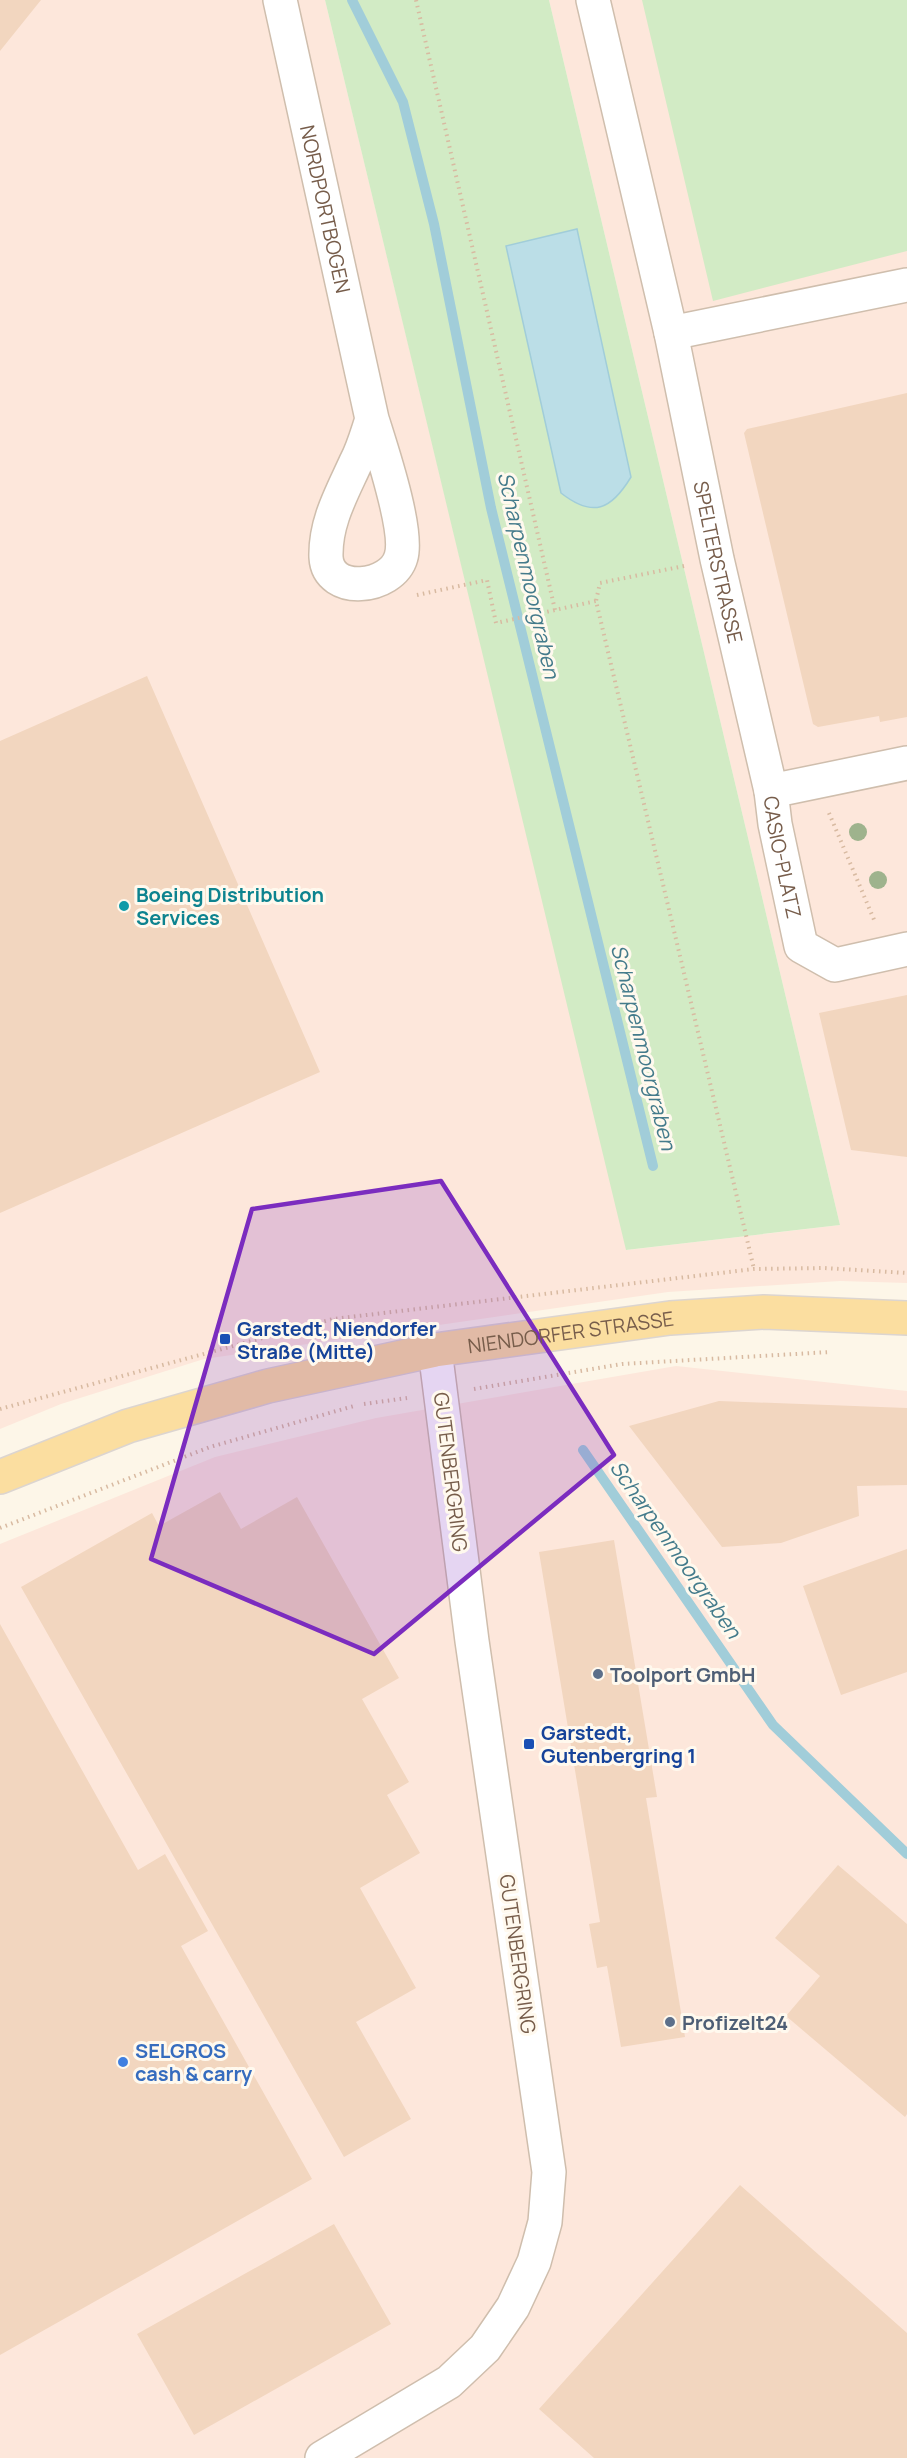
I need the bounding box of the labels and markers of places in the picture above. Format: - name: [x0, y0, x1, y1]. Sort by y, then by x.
- place label: Boeing Distribution Services: [136, 881, 324, 931]
- marker: Boeing Distribution Services: [117, 899, 131, 913]
- place label: Garstedt, Niendorfer Straße (Mitte): [237, 1315, 437, 1365]
- marker: Garstedt, Niendorfer Straße (Mitte): [218, 1332, 232, 1346]
- place label: Toolport GmbH: [610, 1661, 756, 1688]
- marker: Toolport GmbH: [591, 1667, 605, 1681]
- place label: Garstedt, Gutenbergring 1: [541, 1719, 696, 1769]
- marker: Garstedt, Gutenbergring 1: [522, 1737, 536, 1751]
- place label: Profizelt24: [682, 2009, 788, 2036]
- marker: Profizelt24: [663, 2015, 677, 2029]
- place label: SELGROS cash & carry: [135, 2037, 253, 2087]
- marker: SELGROS cash & carry: [116, 2055, 130, 2069]

